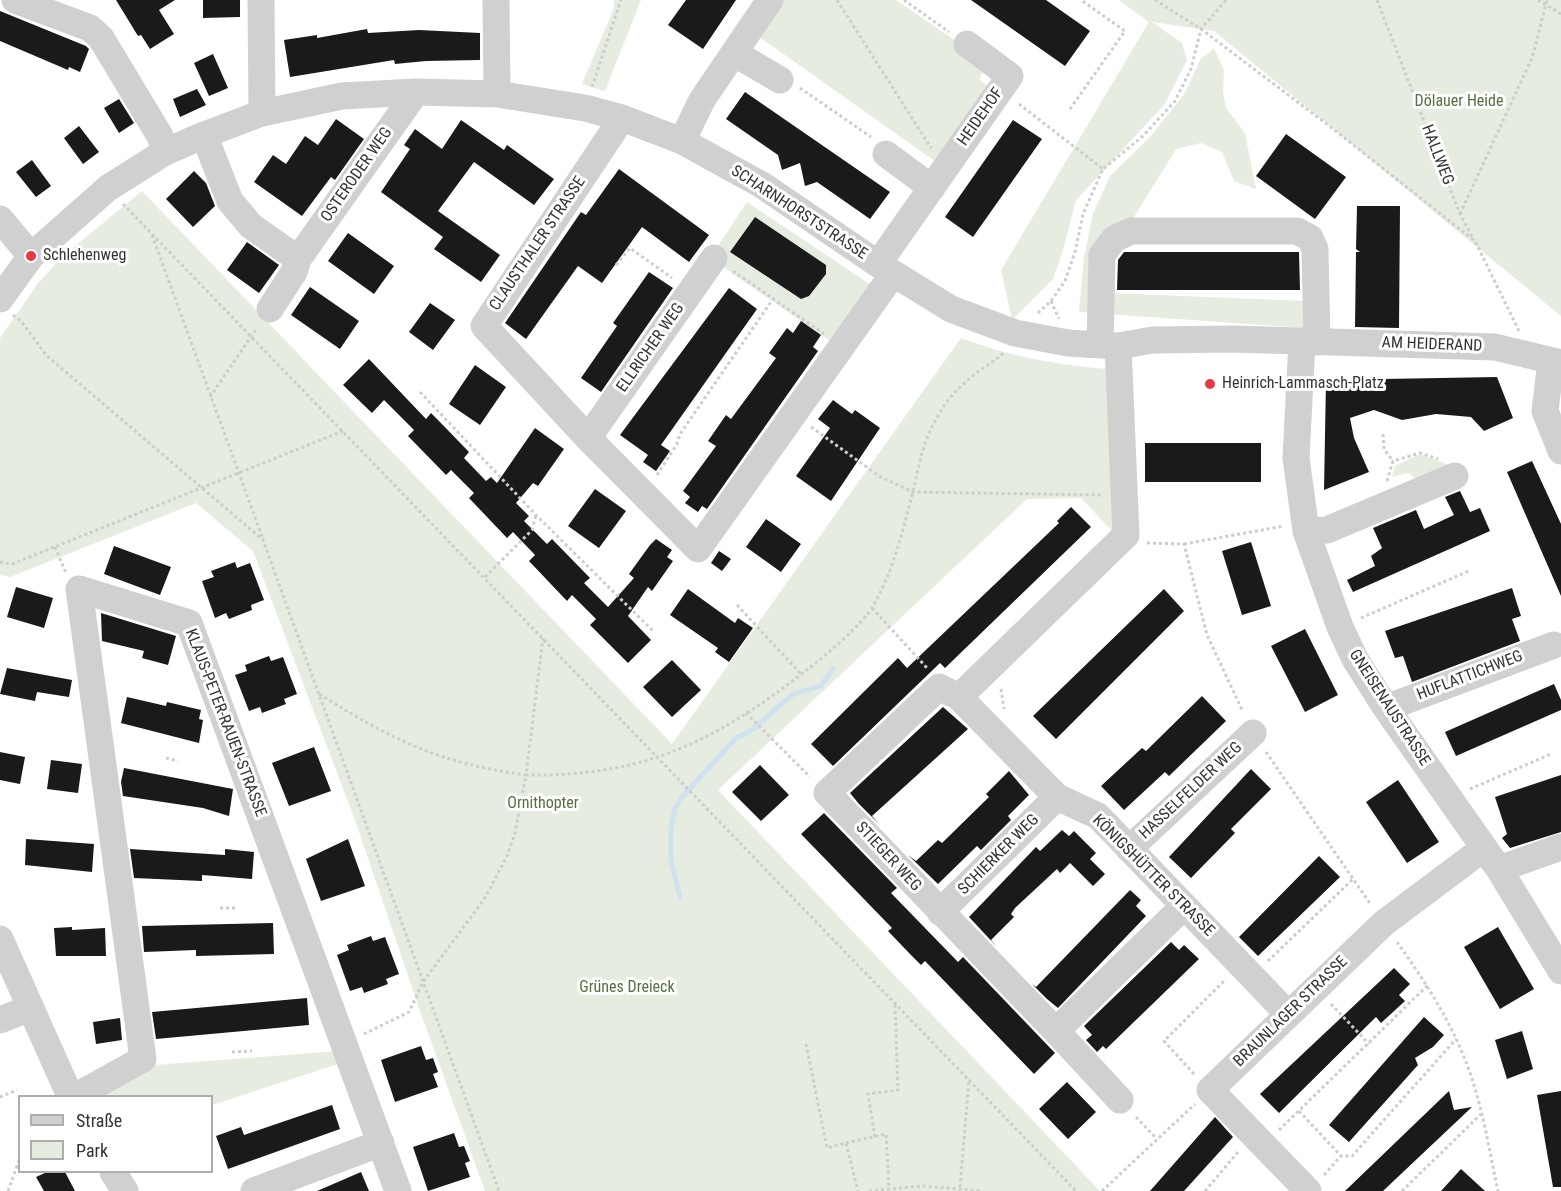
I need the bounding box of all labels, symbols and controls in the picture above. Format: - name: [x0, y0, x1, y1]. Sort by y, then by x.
- street label: HEIDEHOF: [954, 84, 1008, 150]
- park label: Dölauer Heide: [1415, 92, 1503, 112]
- street label: HALLWEG: [1417, 122, 1457, 188]
- street label: OSTERODER WEG: [317, 124, 397, 226]
- street label: SCHARNHORSTSTRASSE: [727, 162, 871, 264]
- street label: CLAUSTHALER STRASSE: [486, 173, 590, 315]
- place label: Schlehenweg: [43, 246, 126, 266]
- marker: Schlehenweg: [24, 249, 38, 263]
- street label: ELLRICHER WEG: [613, 300, 689, 396]
- street label: AM HEIDERAND: [1381, 334, 1483, 356]
- place label: Heinrich-Lammasch-Platz: [1222, 374, 1384, 394]
- marker: Heinrich-Lammasch-Platz: [1203, 377, 1217, 391]
- street label: KLAUS-PETER-RAUEN-STRASSE: [180, 626, 270, 820]
- street label: GNEISENAUSTRASSE: [1344, 646, 1434, 770]
- street label: HUFLATTICHWEG: [1414, 647, 1526, 705]
- street label: HASSELFELDER WEG: [1136, 738, 1246, 844]
- park label: Ornithopter: [507, 794, 579, 814]
- street label: SCHIERKER WEG: [955, 811, 1043, 899]
- street label: KÖNIGSHÜTTER STRASSE: [1088, 811, 1218, 941]
- street label: STIEGER WEG: [851, 818, 925, 896]
- street label: BRAUNLAGER STRASSE: [1230, 953, 1352, 1071]
- park label: Grünes Dreieck: [579, 978, 675, 998]
- legend: [18, 1095, 213, 1173]
- text: Straße: [76, 1110, 122, 1131]
- text: Park: [76, 1140, 108, 1161]

